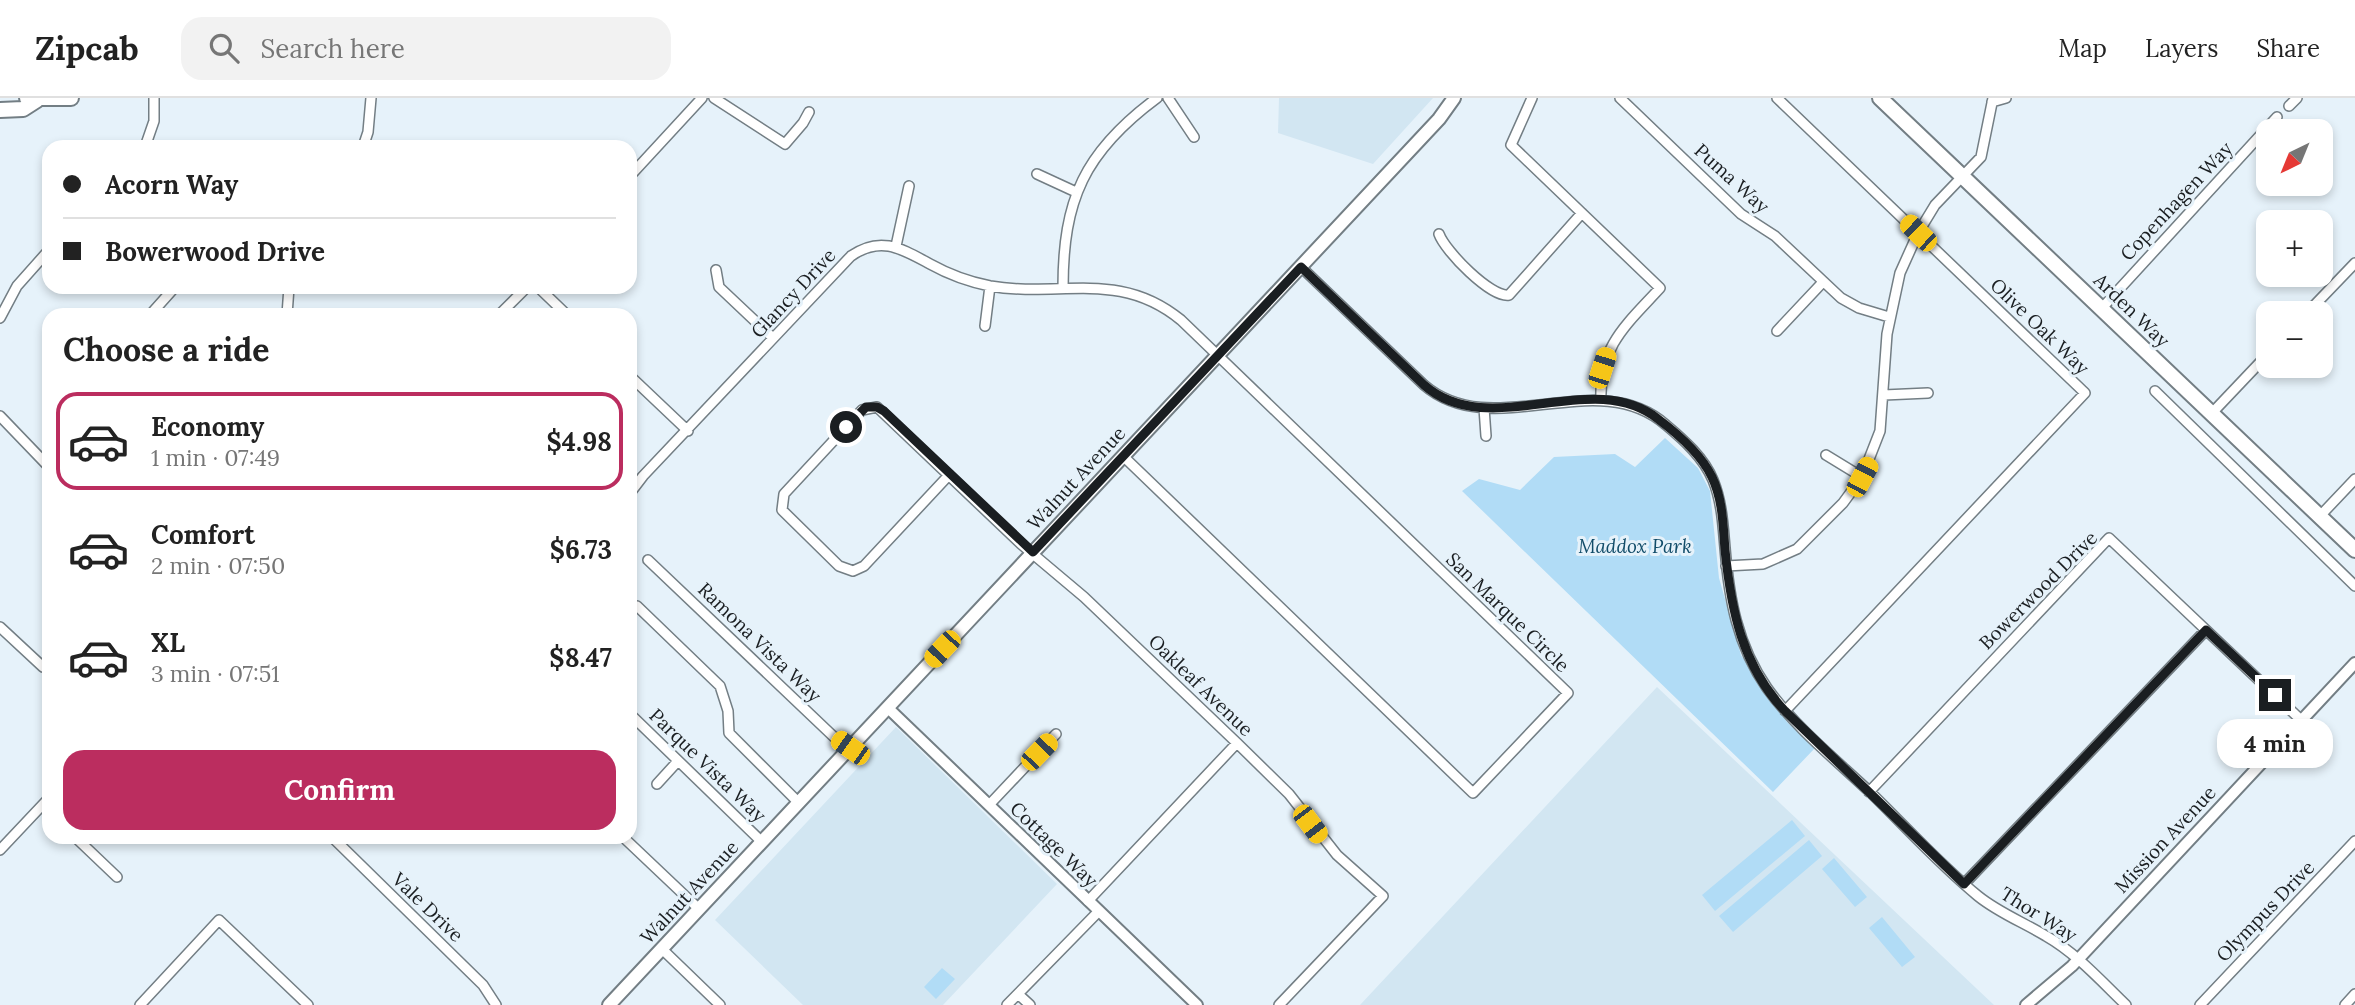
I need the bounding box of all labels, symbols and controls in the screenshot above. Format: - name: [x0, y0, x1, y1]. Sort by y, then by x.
- search box: [181, 17, 671, 80]
- text: Zipcab: [35, 27, 139, 69]
- icon: search: [205, 29, 243, 67]
- text: Search here: [261, 32, 405, 65]
- text: Map: [2058, 33, 2107, 64]
- text: Layers: [2145, 33, 2218, 64]
- text: Share: [2256, 33, 2320, 64]
- north arrow: [2256, 119, 2333, 196]
- map controls: [2256, 119, 2333, 378]
- street label: Copenhagen Way: [2115, 137, 2237, 265]
- street label: Puma Way: [1690, 138, 1774, 218]
- text: Acorn Way: [105, 168, 238, 201]
- button: +: [2256, 210, 2333, 287]
- car: [1896, 211, 1941, 255]
- text: Bowerwood Drive: [105, 235, 325, 268]
- street label: Glancy Drive: [746, 243, 840, 343]
- street label: Arden Way: [2088, 267, 2175, 352]
- street label: Olive Oak Way: [1986, 273, 2094, 379]
- button: −: [2256, 301, 2333, 378]
- text: Choose a ride: [63, 329, 270, 370]
- car: [1586, 345, 1619, 391]
- icon: car: [67, 410, 130, 473]
- text: Economy: [151, 410, 264, 443]
- route start: [830, 411, 862, 443]
- street label: Walnut Avenue: [1022, 421, 1130, 535]
- text: $4.98: [547, 425, 612, 458]
- text: 1 min · 07:49: [151, 443, 280, 472]
- car: [1843, 454, 1882, 500]
- icon: car: [67, 518, 130, 581]
- text: Comfort: [151, 518, 255, 551]
- street label: Bowerwood Drive: [1974, 526, 2102, 654]
- text: $6.73: [550, 533, 612, 566]
- park label: Maddox Park: [1578, 534, 1692, 558]
- street label: San Marque Circle: [1441, 547, 1575, 677]
- text: 2 min · 07:50: [151, 551, 285, 580]
- street label: Ramona Vista Way: [693, 577, 827, 707]
- icon: car: [67, 626, 130, 689]
- text: XL: [151, 626, 185, 659]
- car: [920, 626, 965, 672]
- street label: Oakleaf Avenue: [1144, 629, 1258, 741]
- text: $8.47: [549, 641, 612, 674]
- text: 3 min · 07:51: [151, 659, 280, 688]
- route end: [2259, 679, 2291, 711]
- street label: Parque Vista Way: [645, 703, 771, 827]
- callout: 4 min: [2217, 720, 2333, 768]
- car: [827, 727, 874, 769]
- text: 4 min: [2244, 729, 2306, 758]
- car: [1017, 730, 1062, 774]
- button: Confirm: [63, 750, 616, 830]
- street label: Mission Avenue: [2109, 780, 2221, 898]
- street label: Cottage Way: [1005, 796, 1103, 892]
- car: [1289, 801, 1332, 847]
- street label: Walnut Avenue: [635, 835, 743, 949]
- street label: Olympus Drive: [2211, 855, 2319, 967]
- street label: Vale Drive: [387, 867, 469, 947]
- street label: Thor Way: [1996, 881, 2082, 947]

